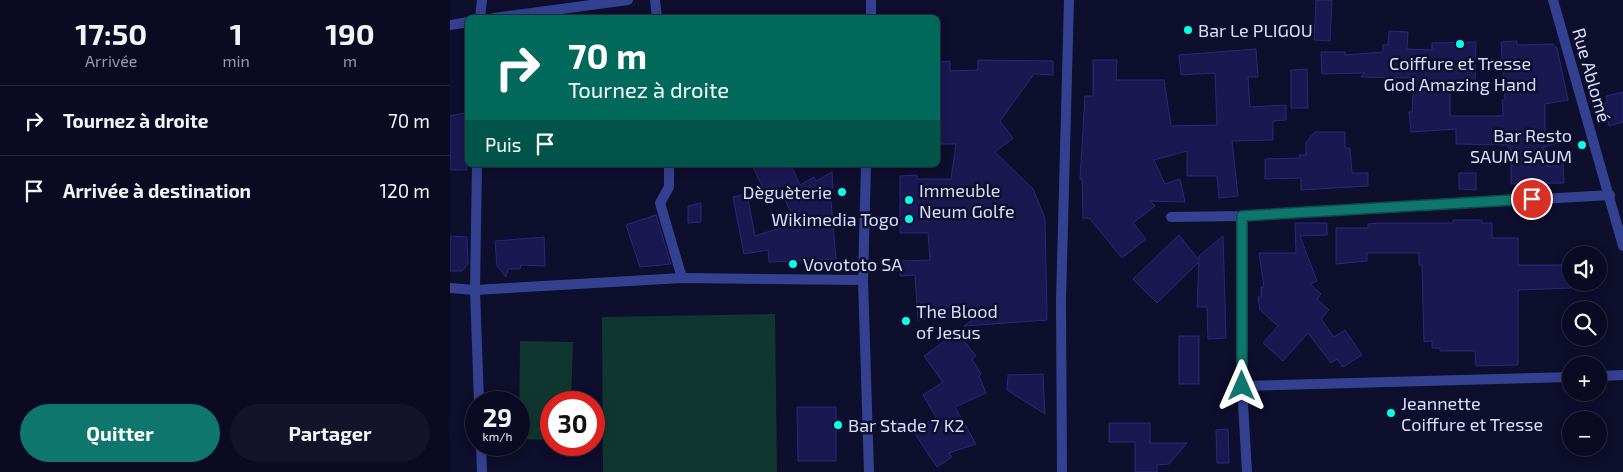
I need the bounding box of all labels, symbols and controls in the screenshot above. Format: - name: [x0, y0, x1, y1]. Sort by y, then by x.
- text: 17:50: [75, 15, 147, 51]
- text: 1: [230, 15, 243, 51]
- text: 190: [325, 15, 375, 51]
- place label: Bar Le PLIGOU: [1198, 19, 1313, 41]
- marker: Bar Le PLIGOU: [1182, 24, 1194, 36]
- street label: Rue Ablomé: [1568, 25, 1616, 125]
- text: 70 m: [568, 34, 647, 76]
- icon: right: [485, 35, 550, 100]
- marker: Coiffure et Tresse God Amazing Hand: [1454, 38, 1466, 50]
- text: Arrivée: [85, 51, 137, 70]
- text: min: [223, 51, 250, 70]
- text: m: [343, 51, 357, 70]
- place label: Coiffure et Tresse God Amazing Hand: [1383, 52, 1537, 95]
- text: Tournez à droite: [568, 76, 729, 102]
- icon: right: [20, 107, 48, 135]
- text: Tournez à droite: [63, 109, 209, 132]
- text: 70 m: [388, 109, 430, 132]
- place label: Bar Resto SAUM SAUM: [1470, 124, 1572, 167]
- icon: arrive: [531, 130, 559, 158]
- text: Puis: [485, 133, 521, 156]
- marker: Bar Resto SAUM SAUM: [1576, 139, 1588, 151]
- icon: arrive: [20, 177, 48, 205]
- pin: [1511, 178, 1553, 220]
- text: Arrivée à destination: [63, 179, 251, 202]
- text: 120 m: [379, 179, 430, 202]
- place label: Immeuble Neum Golfe: [919, 179, 1015, 222]
- place label: Dèguèterie: [743, 181, 832, 203]
- icon: arrive: [1518, 185, 1546, 213]
- marker: Dèguèterie: [836, 186, 848, 198]
- marker: Immeuble Neum Golfe: [903, 194, 915, 206]
- place label: Wikimedia Togo: [771, 208, 899, 230]
- marker: Wikimedia Togo: [903, 213, 915, 225]
- map controls: [1562, 246, 1607, 456]
- button: sound: [1562, 246, 1607, 291]
- place label: Vovototo SA: [803, 253, 903, 275]
- marker: Vovototo SA: [787, 258, 799, 270]
- place label: The Blood of Jesus: [916, 300, 998, 343]
- button: search: [1562, 301, 1607, 346]
- marker: The Blood of Jesus: [900, 315, 912, 327]
- button: +: [1562, 356, 1607, 401]
- position arrow: [1215, 359, 1267, 411]
- speed limit sign: 30: [540, 391, 605, 456]
- place label: Jeannette Coiffure et Tresse: [1401, 392, 1543, 435]
- text: 29: [483, 402, 512, 432]
- button: Quitter: [20, 404, 220, 462]
- button: Partager: [230, 404, 430, 462]
- marker: Jeannette Coiffure et Tresse: [1385, 407, 1397, 419]
- button: −: [1562, 411, 1607, 456]
- place label: Bar Stade 7 K2: [848, 414, 965, 436]
- marker: Bar Stade 7 K2: [832, 419, 844, 431]
- text: km/h: [483, 429, 512, 443]

